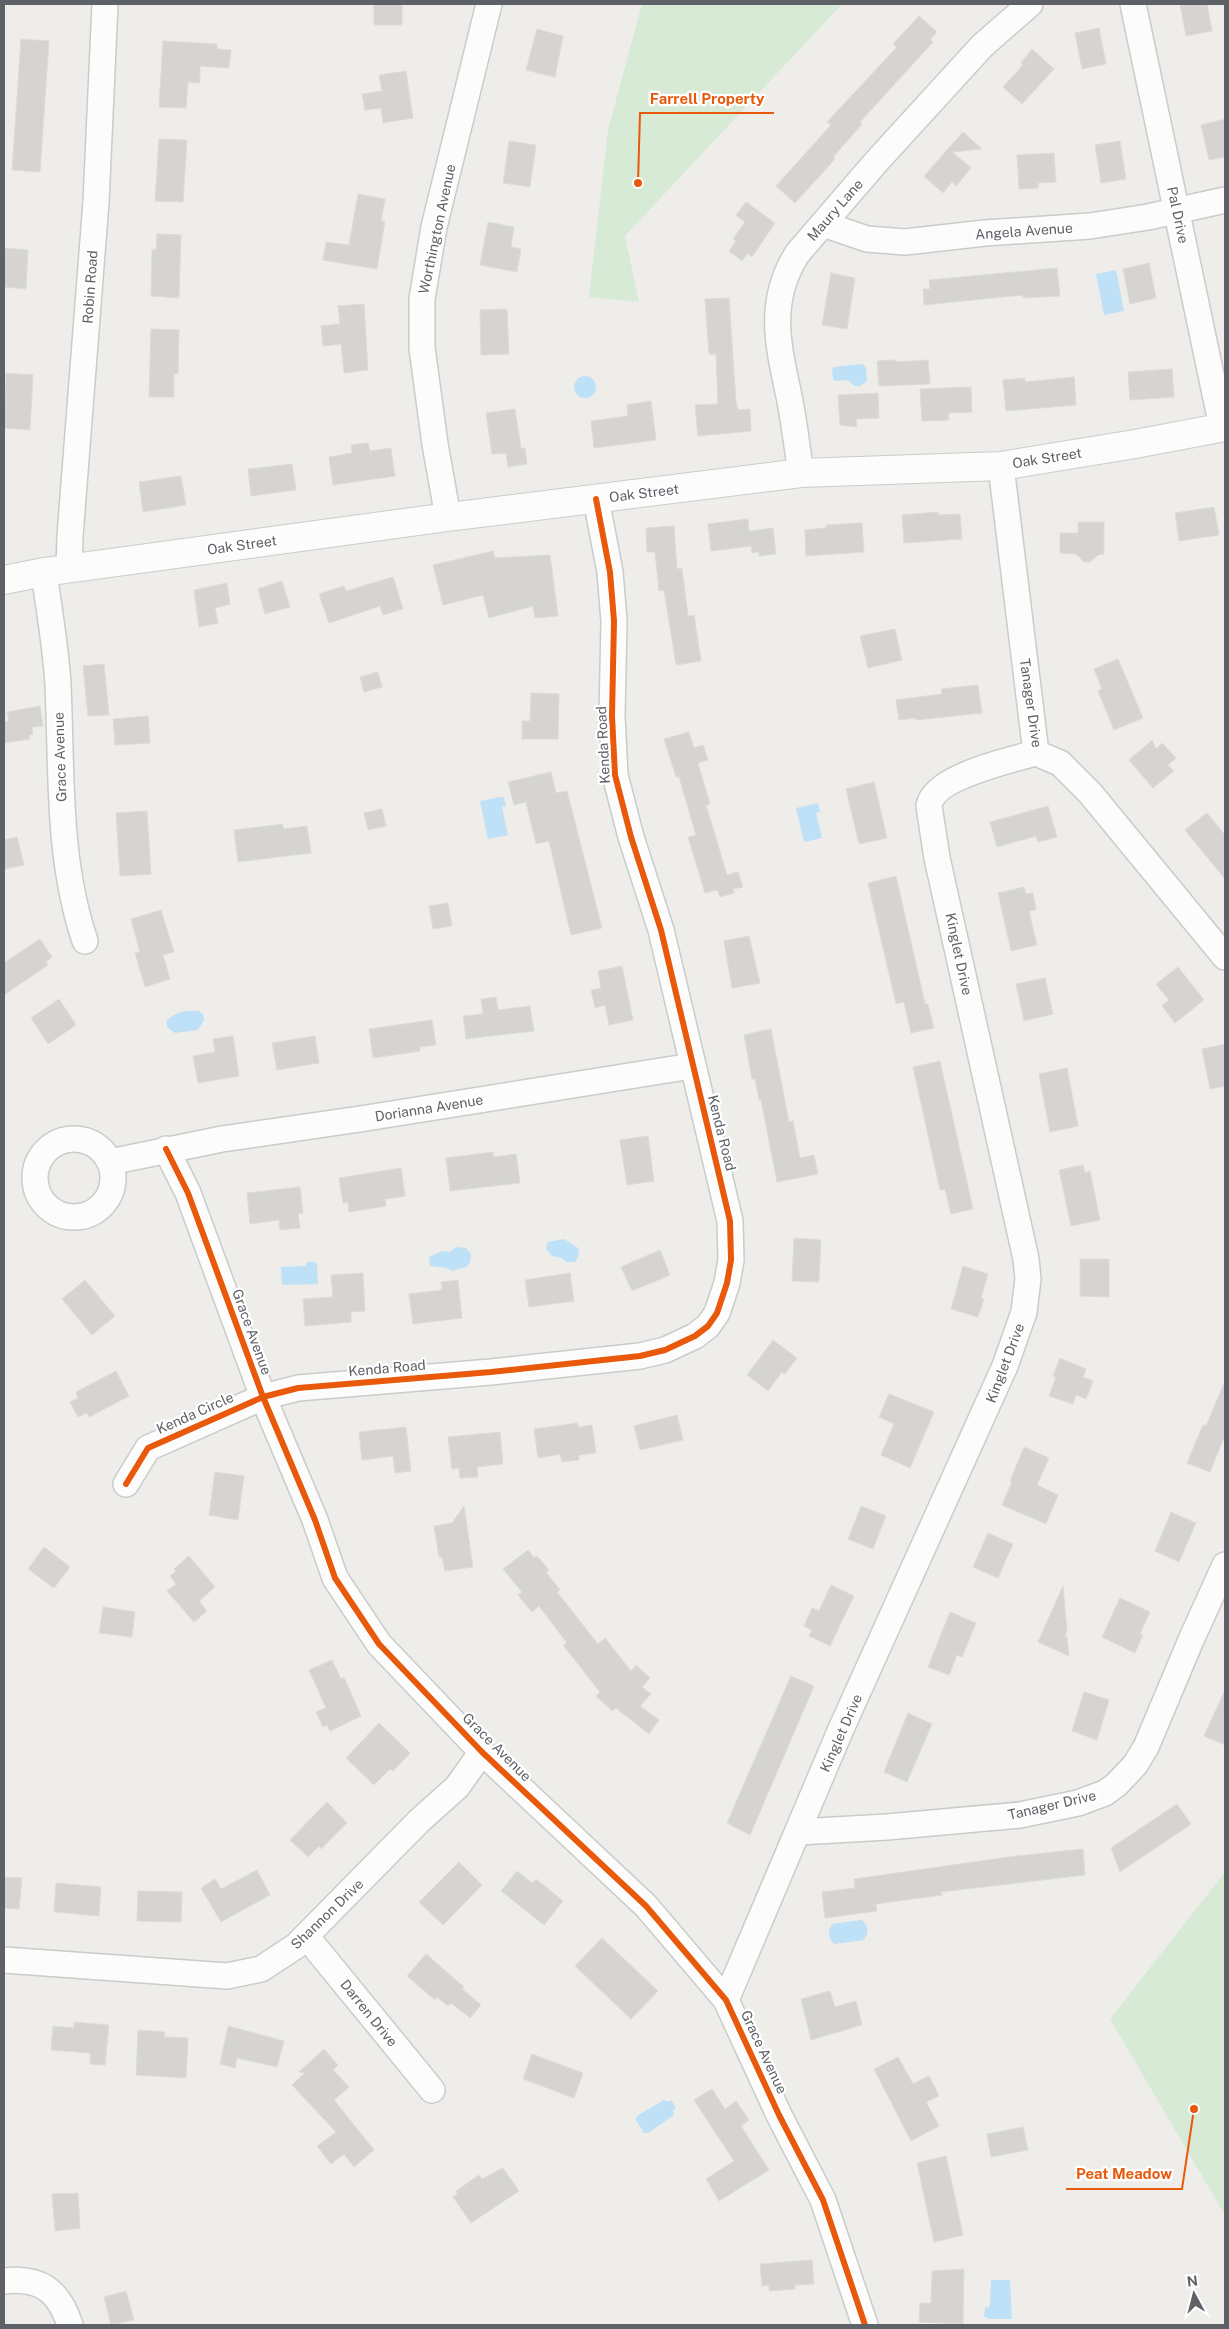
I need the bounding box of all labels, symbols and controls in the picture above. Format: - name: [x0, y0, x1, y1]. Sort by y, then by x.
- callout: Farrell Property: [640, 83, 774, 113]
- text: Farrell Property: [650, 90, 765, 107]
- street label: Worthington Avenue: [415, 162, 459, 295]
- street label: Maury Lane: [804, 176, 866, 244]
- street label: Pal Drive: [1164, 185, 1192, 245]
- street label: Angela Avenue: [975, 220, 1073, 242]
- street label: Robin Road: [79, 250, 101, 324]
- street label: Oak Street: [1011, 445, 1083, 471]
- street label: Oak Street: [608, 481, 680, 505]
- street label: Oak Street: [206, 532, 278, 558]
- street label: Tanager Drive: [1017, 657, 1045, 749]
- street label: Kenda Road: [593, 706, 613, 784]
- street label: Grace Avenue: [50, 712, 70, 802]
- street label: Kinglet Drive: [942, 911, 976, 997]
- street label: Dorianna Avenue: [374, 1092, 484, 1124]
- street label: Kenda Road: [705, 1093, 739, 1173]
- street label: Grace Avenue: [229, 1287, 275, 1377]
- street label: Kinglet Drive: [983, 1321, 1027, 1405]
- street label: Kenda Road: [348, 1357, 426, 1379]
- street label: Kenda Circle: [154, 1389, 236, 1437]
- street label: Kinglet Drive: [817, 1691, 865, 1775]
- street label: Grace Avenue: [459, 1709, 535, 1785]
- street label: Tanager Drive: [1006, 1787, 1098, 1823]
- street label: Shannon Drive: [288, 1875, 366, 1952]
- street label: Darren Drive: [337, 1976, 401, 2050]
- street label: Grace Avenue: [738, 2008, 790, 2096]
- callout: Peat Meadow: [1066, 2159, 1182, 2189]
- text: Peat Meadow: [1076, 2165, 1172, 2182]
- north arrow: [1169, 2269, 1219, 2319]
- text: N: [1186, 2272, 1199, 2290]

